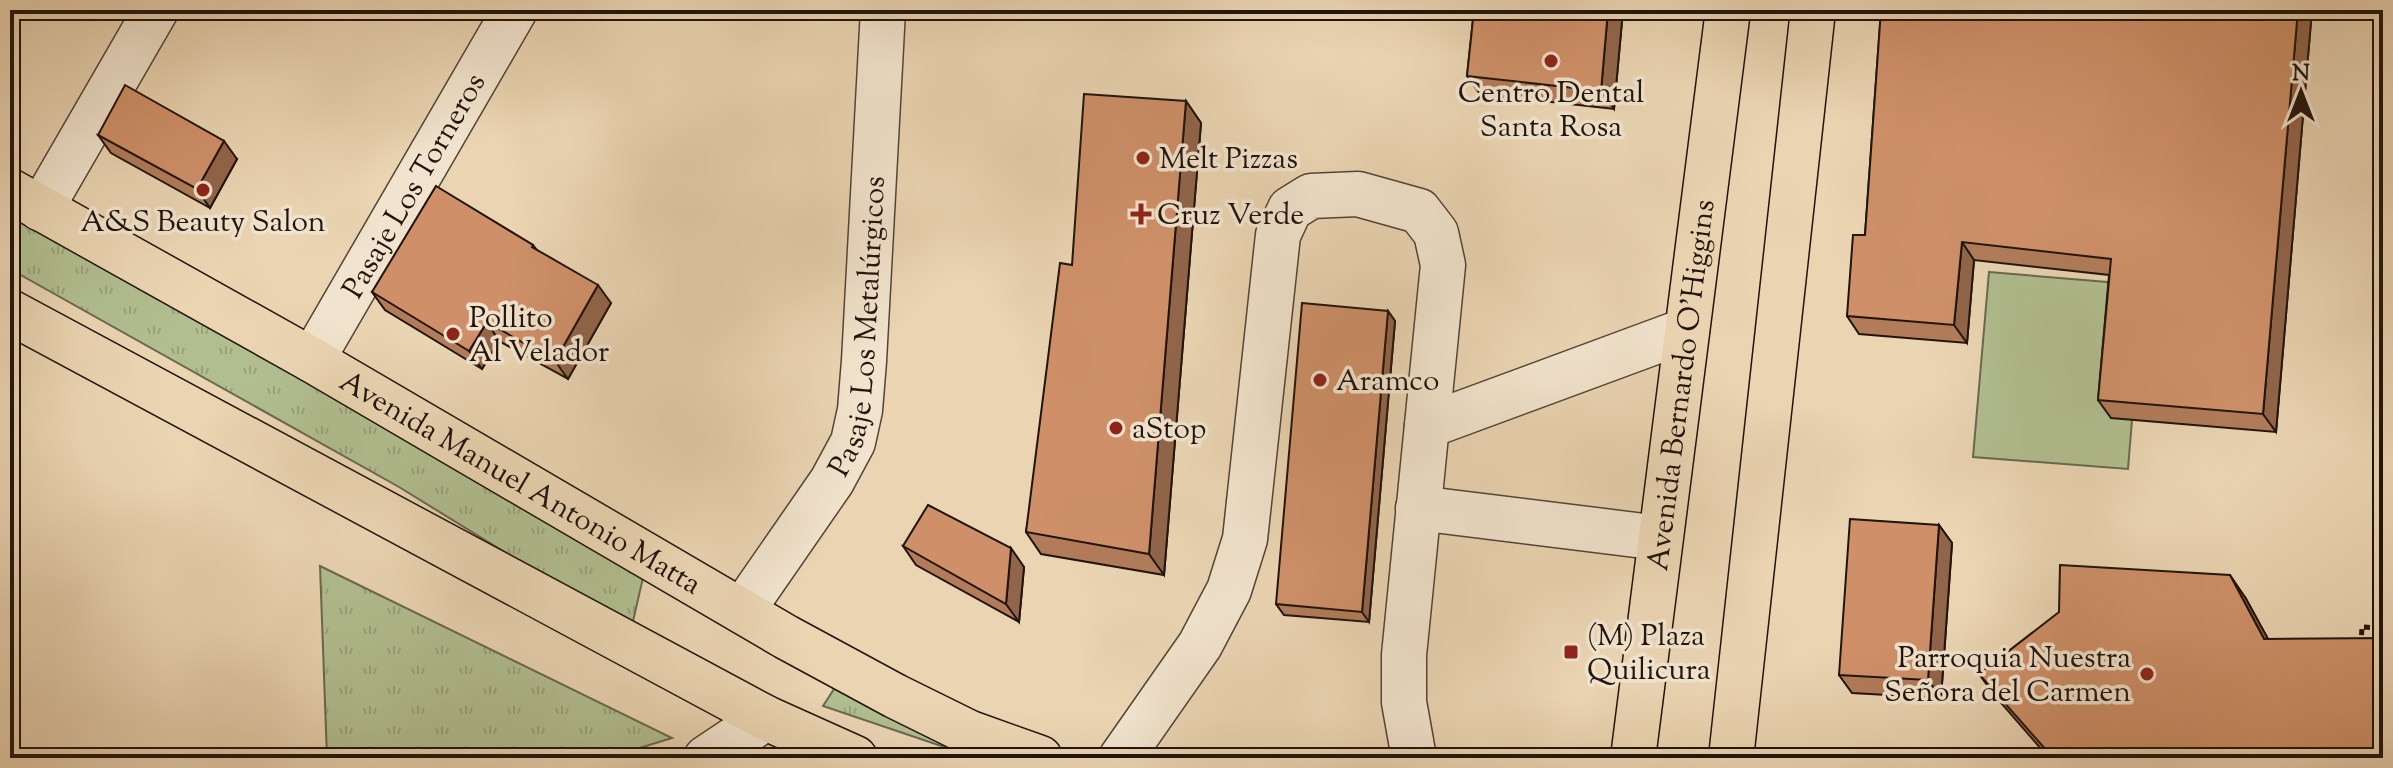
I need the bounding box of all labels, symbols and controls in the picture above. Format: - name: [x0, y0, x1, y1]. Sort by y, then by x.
- marker: Centro Dental Santa Rosa: [1542, 52, 1560, 70]
- north arrow: [2261, 52, 2341, 132]
- text: N: [2292, 59, 2310, 91]
- street label: Pasaje Los Torneros: [333, 66, 498, 307]
- place label: Centro Dental Santa Rosa: [1458, 73, 1644, 150]
- place label: Melt Pizzas: [1159, 139, 1298, 182]
- marker: Melt Pizzas: [1134, 149, 1152, 167]
- street label: Pasaje Los Metalúrgicos: [819, 175, 898, 485]
- marker: A&S Beauty Salon: [194, 181, 212, 199]
- place label: Cruz Verde: [1157, 195, 1304, 238]
- street label: Avenida Bernardo O'Higgins: [1638, 197, 1728, 573]
- place label: A&S Beauty Salon: [80, 202, 326, 245]
- marker: Cruz Verde: [1132, 205, 1150, 223]
- place label: Pollito Al Velador: [469, 298, 609, 375]
- marker: Pollito Al Velador: [444, 325, 462, 343]
- place label: Aramco: [1336, 361, 1439, 404]
- street label: Avenida Manuel Antonio Matta: [331, 362, 709, 607]
- marker: Aramco: [1311, 371, 1329, 389]
- place label: aStop: [1132, 409, 1206, 452]
- marker: aStop: [1107, 419, 1125, 437]
- place label: (M) Plaza Quilicura: [1587, 616, 1711, 693]
- place label: Parroquia Nuestra Señora del Carmen: [1884, 638, 2131, 715]
- marker: (M) Plaza Quilicura: [1562, 643, 1580, 661]
- marker: Parroquia Nuestra Señora del Carmen: [2138, 665, 2156, 683]

